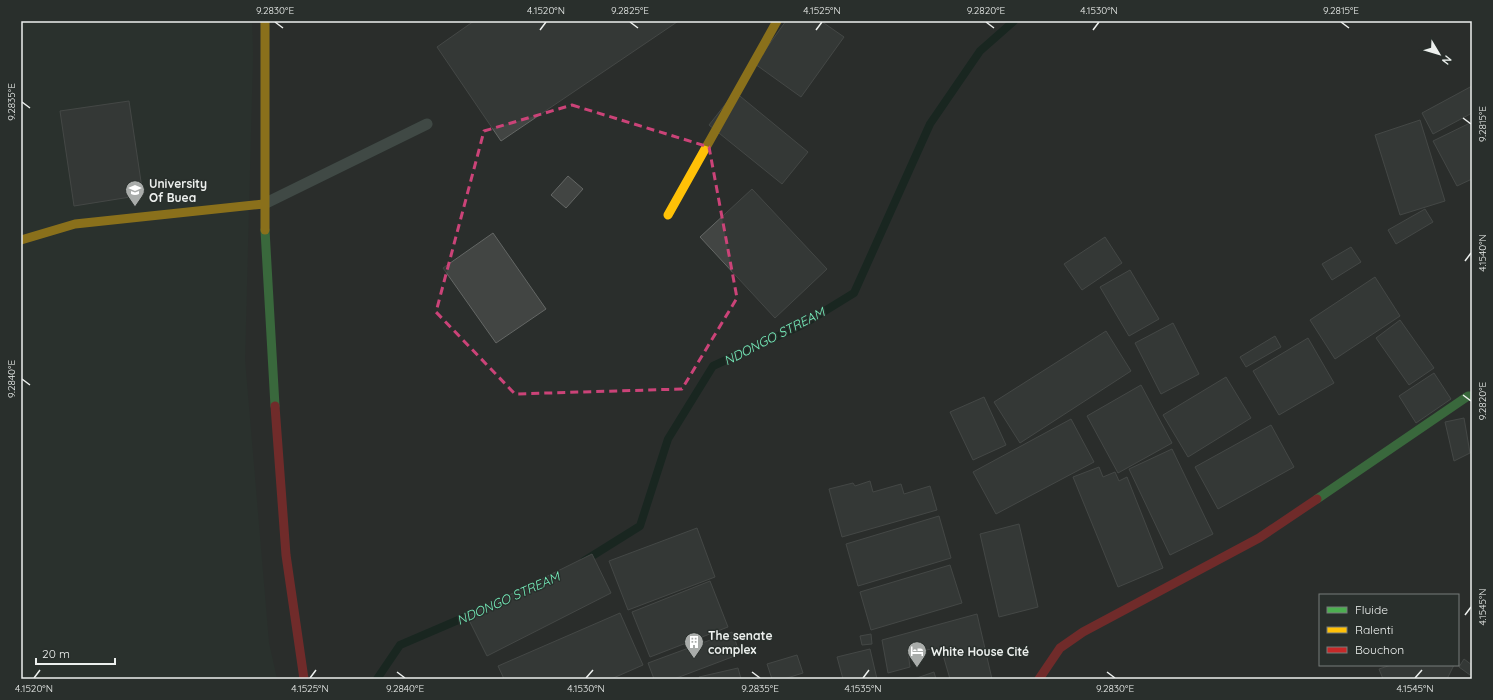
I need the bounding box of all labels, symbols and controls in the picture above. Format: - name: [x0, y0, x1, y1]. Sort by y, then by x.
- text: 9.2830°E: [256, 4, 294, 17]
- text: 4.1520°N: [527, 4, 565, 17]
- text: 9.2825°E: [611, 4, 649, 17]
- text: 4.1525°N: [803, 4, 841, 17]
- text: 9.2820°E: [967, 4, 1006, 17]
- text: 4.1530°N: [1080, 4, 1118, 17]
- text: 9.2815°E: [1323, 4, 1359, 17]
- north arrow: [1419, 34, 1459, 74]
- text: N: [1439, 53, 1455, 68]
- text: 9.2835°E: [5, 83, 18, 121]
- text: 9.2815°E: [1476, 106, 1489, 142]
- place label: University Of Buea: [149, 176, 207, 205]
- school or university icon: University Of Buea: [124, 179, 146, 207]
- text: 4.1540°N: [1476, 234, 1489, 272]
- water label: NDONGO STREAM: [721, 303, 828, 368]
- text: 9.2840°E: [5, 360, 18, 398]
- text: 9.2820°E: [1476, 381, 1489, 420]
- water label: NDONGO STREAM: [454, 568, 563, 628]
- text: 4.1545°N: [1476, 588, 1489, 626]
- legend: [1319, 594, 1459, 666]
- text: Fluide: [1355, 602, 1388, 617]
- text: Ralenti: [1355, 622, 1393, 637]
- place label: The senate complex: [708, 628, 772, 657]
- building icon: The senate complex: [683, 631, 705, 659]
- scale bar: [36, 640, 115, 666]
- hotel icon: White House Cité: [906, 640, 928, 668]
- text: Bouchon: [1355, 642, 1404, 657]
- place label: White House Cité: [931, 644, 1029, 659]
- text: 20 m: [42, 646, 70, 661]
- text: 4.1520°N: [15, 682, 53, 695]
- text: 4.1525°N: [291, 682, 329, 695]
- text: 9.2840°E: [386, 682, 424, 695]
- text: 4.1530°N: [567, 682, 605, 695]
- text: 9.2835°E: [741, 682, 779, 695]
- text: 4.1535°N: [844, 682, 882, 695]
- text: 9.2830°E: [1096, 682, 1134, 695]
- text: 4.1545°N: [1396, 682, 1434, 695]

